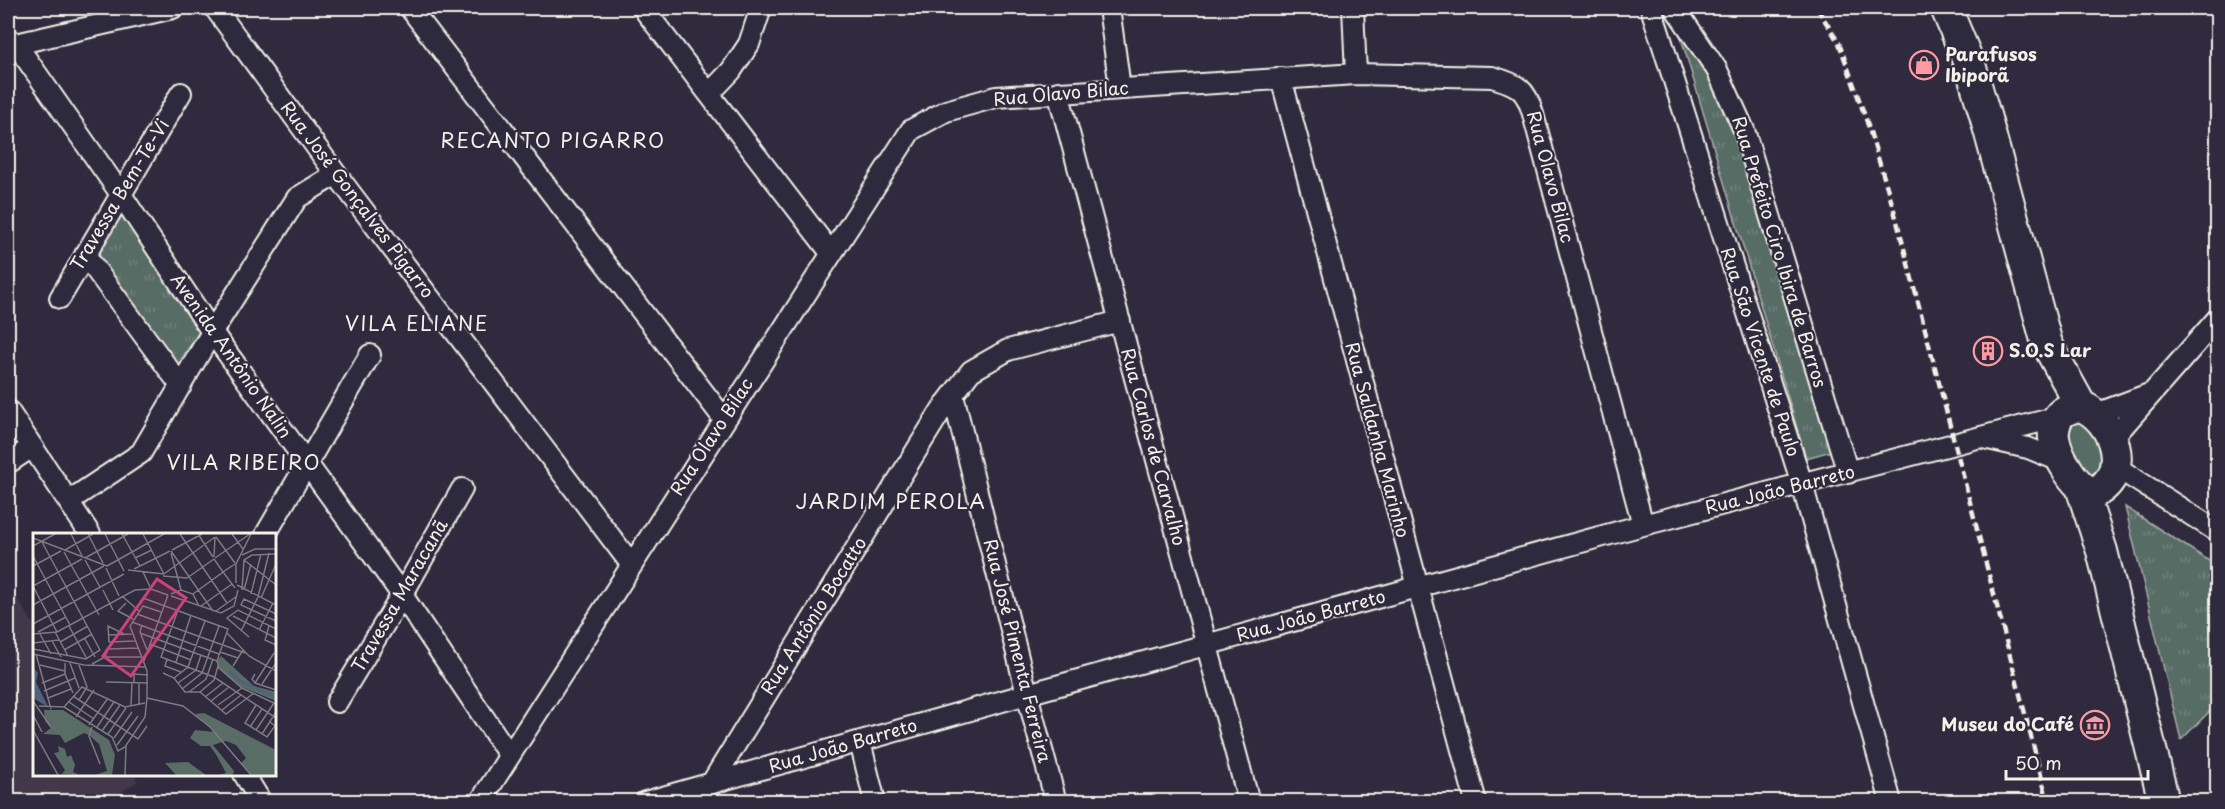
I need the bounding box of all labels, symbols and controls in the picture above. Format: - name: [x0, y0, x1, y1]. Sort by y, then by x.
- place label: Parafusos Ibiporã: [1945, 40, 2037, 88]
- shop icon: Parafusos Ibiporã: [1908, 49, 1940, 81]
- street label: Rua Olavo Bilac: [992, 73, 1130, 112]
- street label: Rua José Gonçalves Pigarro: [275, 95, 441, 303]
- street label: Rua Olavo Bilac: [1521, 108, 1582, 246]
- street label: Travessa Bem-Te-Vi: [63, 113, 175, 275]
- street label: Rua Prefeito Ciro Ibira de Barros: [1726, 113, 1835, 391]
- district label: RECANTO PIGARRO: [440, 125, 666, 155]
- street label: Rua São Vicente de Paulo: [1715, 243, 1808, 460]
- street label: Avenida Antônio Nalin: [165, 267, 300, 443]
- district label: VILA ELIANE: [345, 308, 489, 338]
- building icon: S.O.S Lar: [1972, 335, 2004, 367]
- place label: S.O.S Lar: [2009, 336, 2092, 363]
- street label: Rua Saldanha Marinho: [1339, 339, 1418, 540]
- street label: Rua Carlos de Carvalho: [1115, 345, 1194, 548]
- street label: Rua Olavo Bilac: [663, 372, 759, 500]
- district label: VILA RIBEIRO: [167, 447, 321, 477]
- street label: Rua João Barreto: [1702, 457, 1857, 520]
- district label: JARDIM PEROLA: [796, 486, 986, 516]
- street label: Travessa Maracanã: [344, 513, 454, 677]
- street label: Rua Antônio Bocatto: [753, 531, 872, 699]
- inset map: [33, 533, 276, 776]
- street label: Rua José Pimenta Ferreira: [978, 536, 1059, 766]
- street label: Rua João Barreto: [1233, 582, 1388, 647]
- museum icon: Museu do Café: [2079, 709, 2111, 741]
- street label: Rua João Barreto: [765, 710, 920, 779]
- place label: Museu do Café: [1941, 710, 2074, 737]
- scale bar: [2006, 743, 2148, 781]
- text: 50 m: [2015, 749, 2062, 776]

